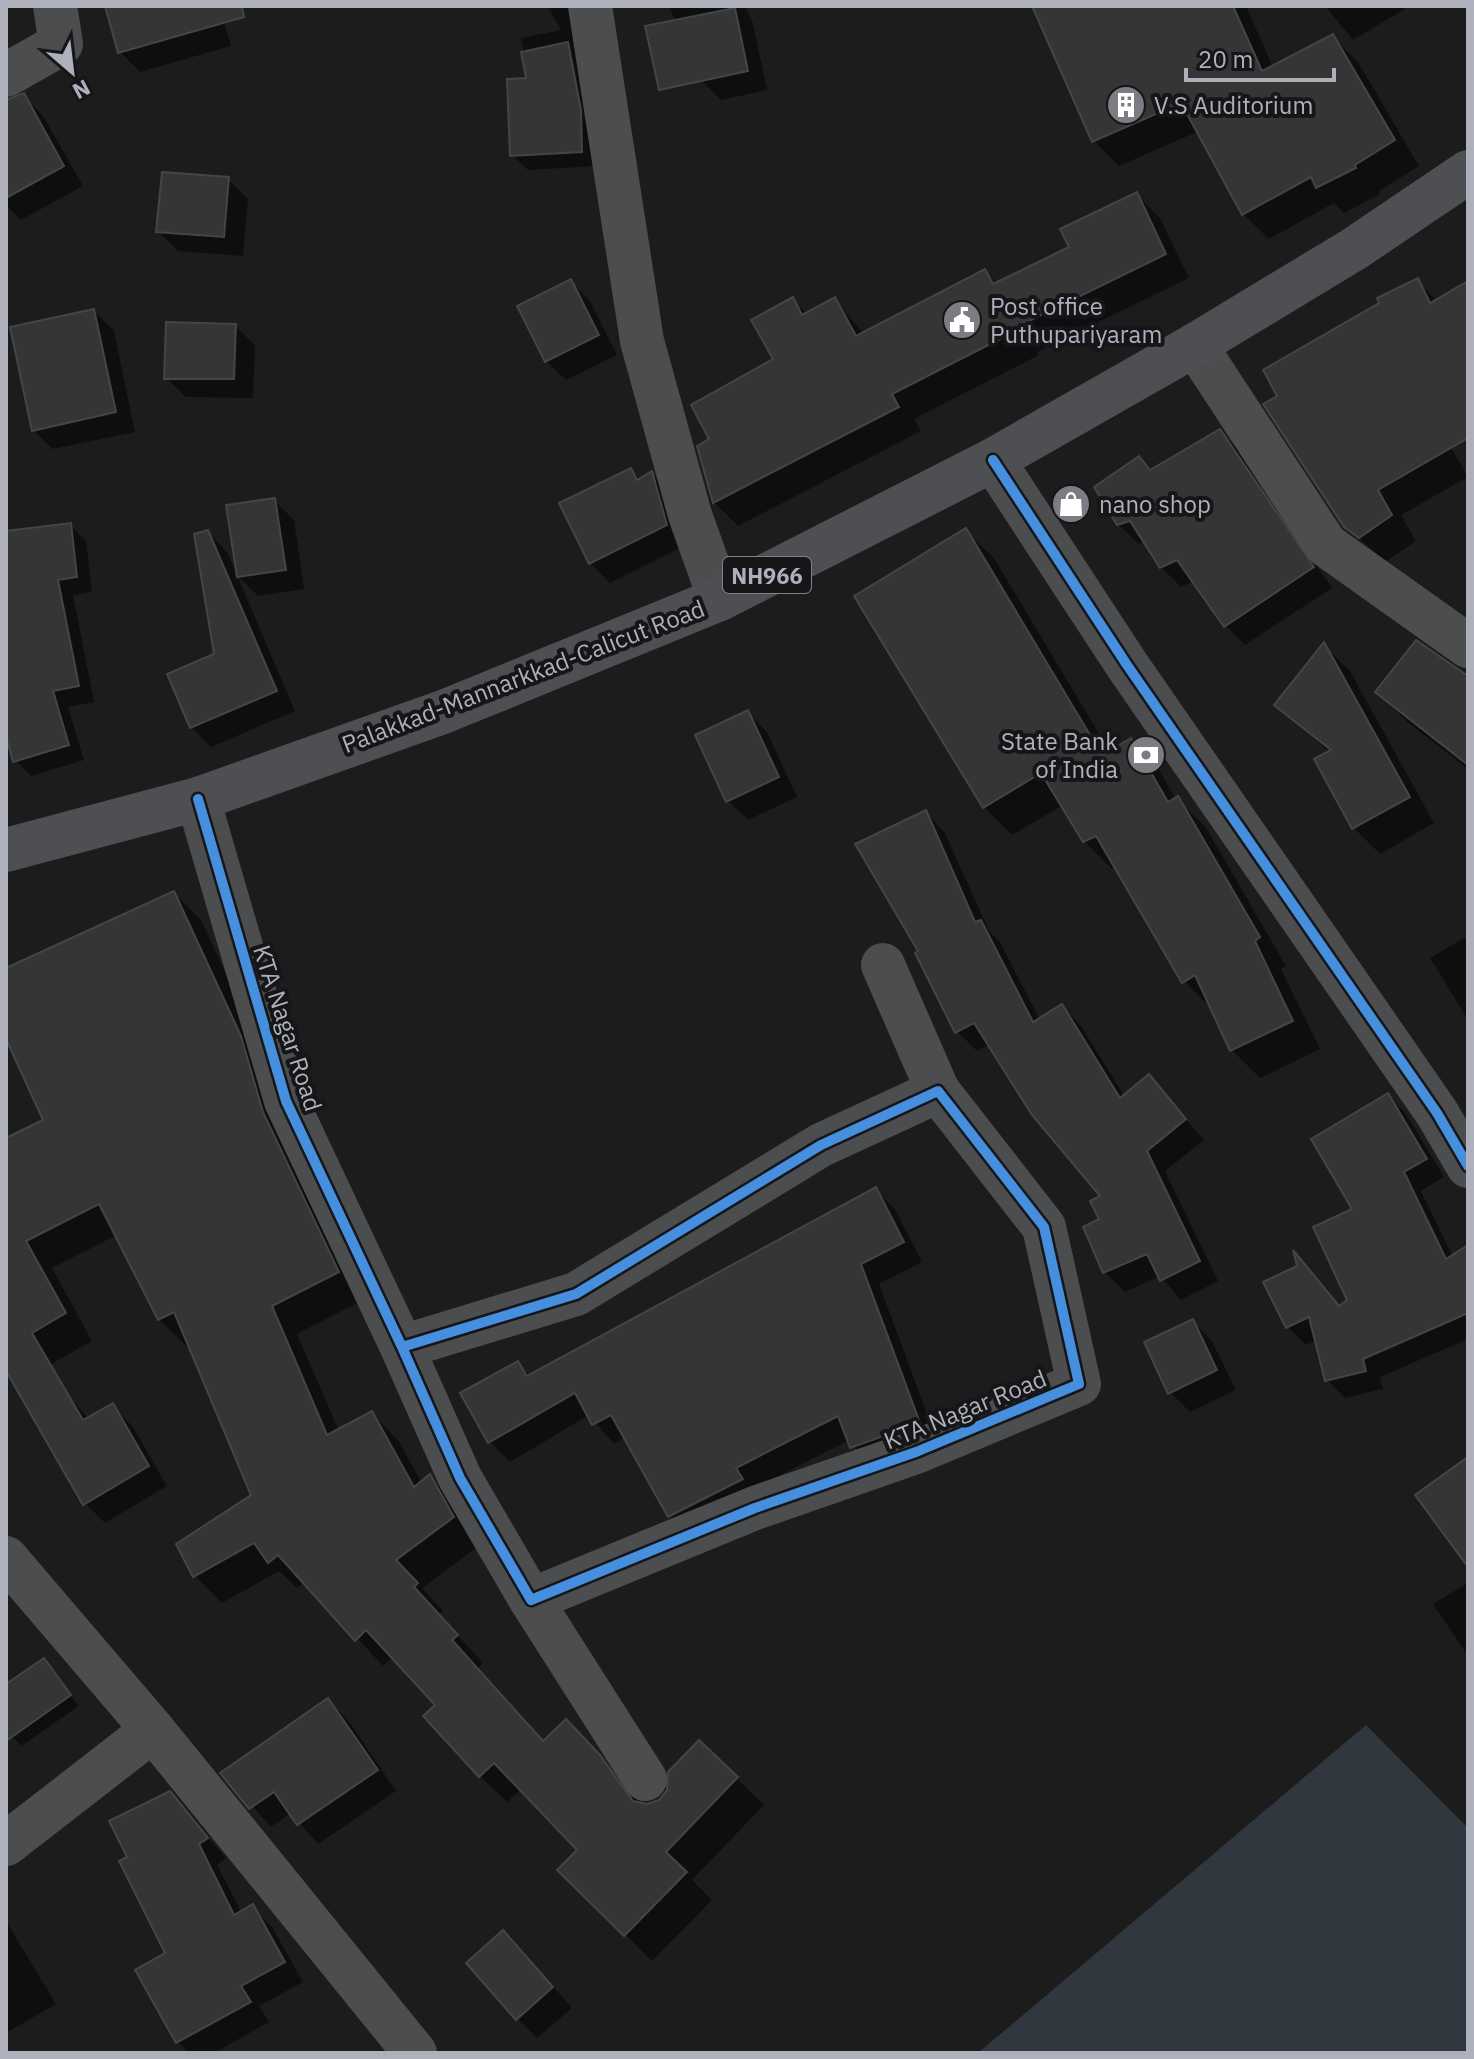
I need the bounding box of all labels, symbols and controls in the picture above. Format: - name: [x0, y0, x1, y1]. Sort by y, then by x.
- north arrow: [32, 32, 112, 112]
- scale bar: [1186, 32, 1334, 82]
- text: 20 m: [1198, 43, 1253, 75]
- text: N: [68, 74, 95, 107]
- building icon: V.S Auditorium: [1105, 84, 1147, 126]
- place label: V.S Auditorium: [1154, 89, 1313, 121]
- place label: Post office Puthupariyaram: [990, 290, 1162, 350]
- public building icon: Post office Puthupariyaram: [941, 299, 983, 341]
- shop icon: nano shop: [1050, 483, 1092, 525]
- place label: nano shop: [1099, 488, 1211, 520]
- road number: NH966: [723, 557, 811, 593]
- street label: Palakkad-Mannarkkad-Calicut Road: [337, 592, 709, 760]
- place label: State Bank of India: [1001, 725, 1118, 785]
- bank icon: State Bank of India: [1125, 734, 1167, 776]
- street label: KTA Nagar Road: [246, 941, 330, 1115]
- street label: KTA Nagar Road: [879, 1362, 1051, 1456]

